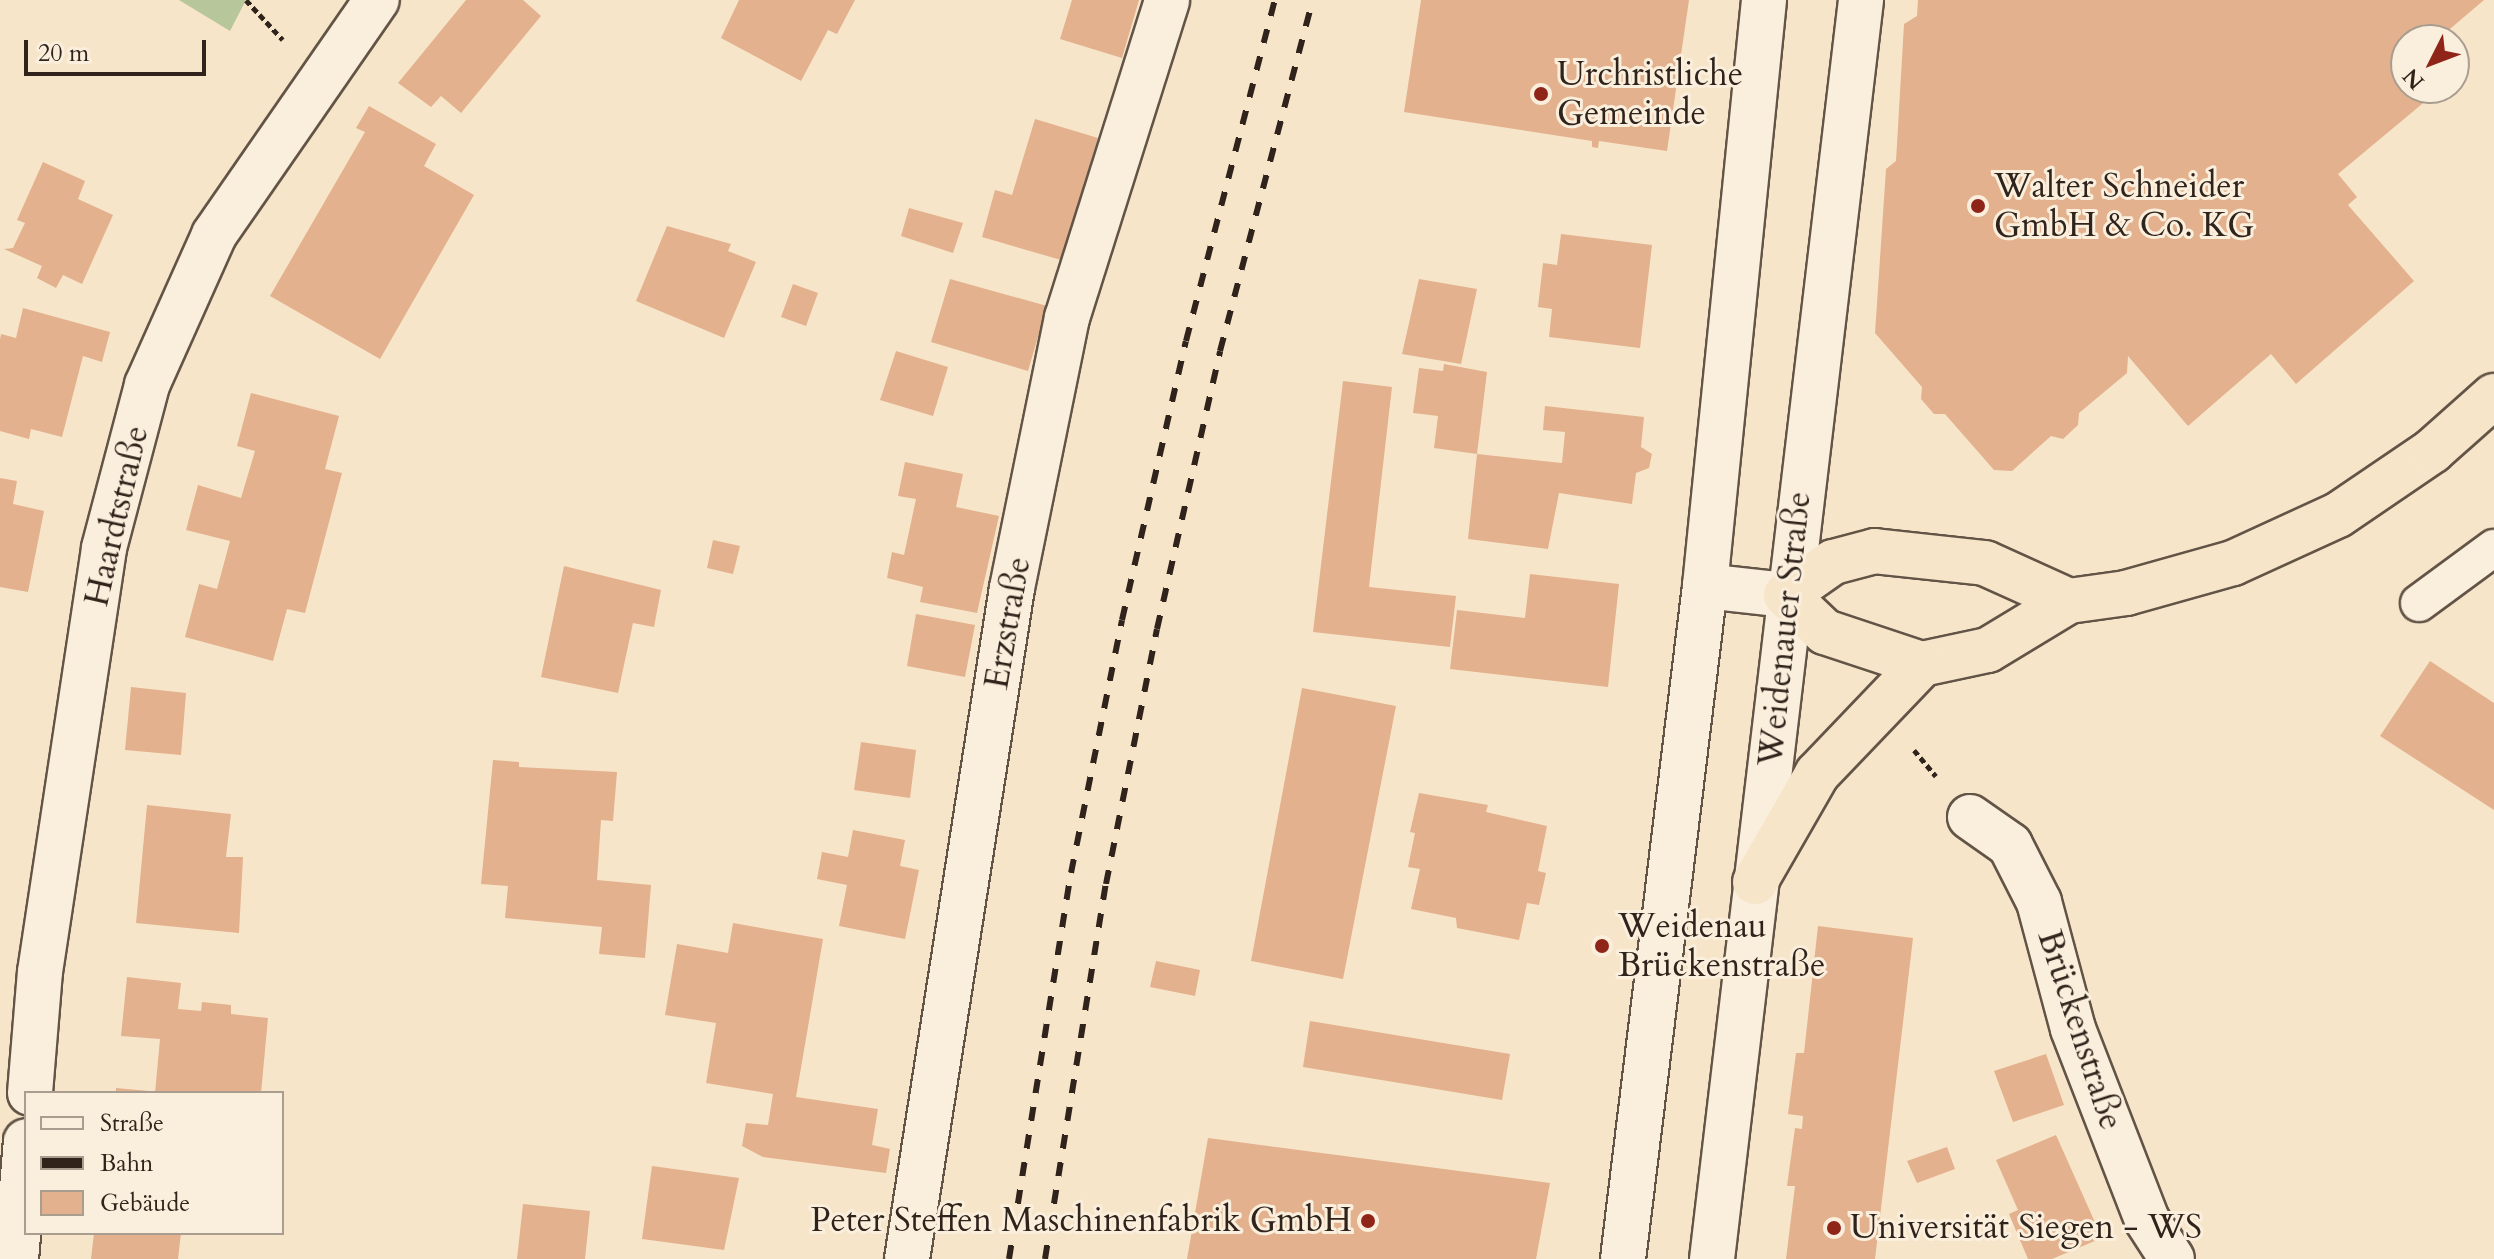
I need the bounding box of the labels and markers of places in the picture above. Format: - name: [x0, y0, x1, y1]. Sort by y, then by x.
- place label: Urchristliche Gemeinde: [1557, 54, 1743, 134]
- marker: Urchristliche Gemeinde: [1532, 85, 1550, 103]
- place label: Walter Schneider GmbH & Co. KG: [1994, 166, 2254, 246]
- marker: Walter Schneider GmbH & Co. KG: [1969, 197, 1987, 215]
- place label: Weidenau Brückenstraße: [1618, 906, 1826, 986]
- marker: Weidenau Brückenstraße: [1593, 937, 1611, 955]
- place label: Peter Steffen Maschinenfabrik GmbH: [810, 1201, 1352, 1241]
- place label: Universität Siegen - WS: [1850, 1208, 2202, 1248]
- marker: Peter Steffen Maschinenfabrik GmbH: [1359, 1212, 1377, 1230]
- marker: Universität Siegen - WS: [1825, 1219, 1843, 1237]

